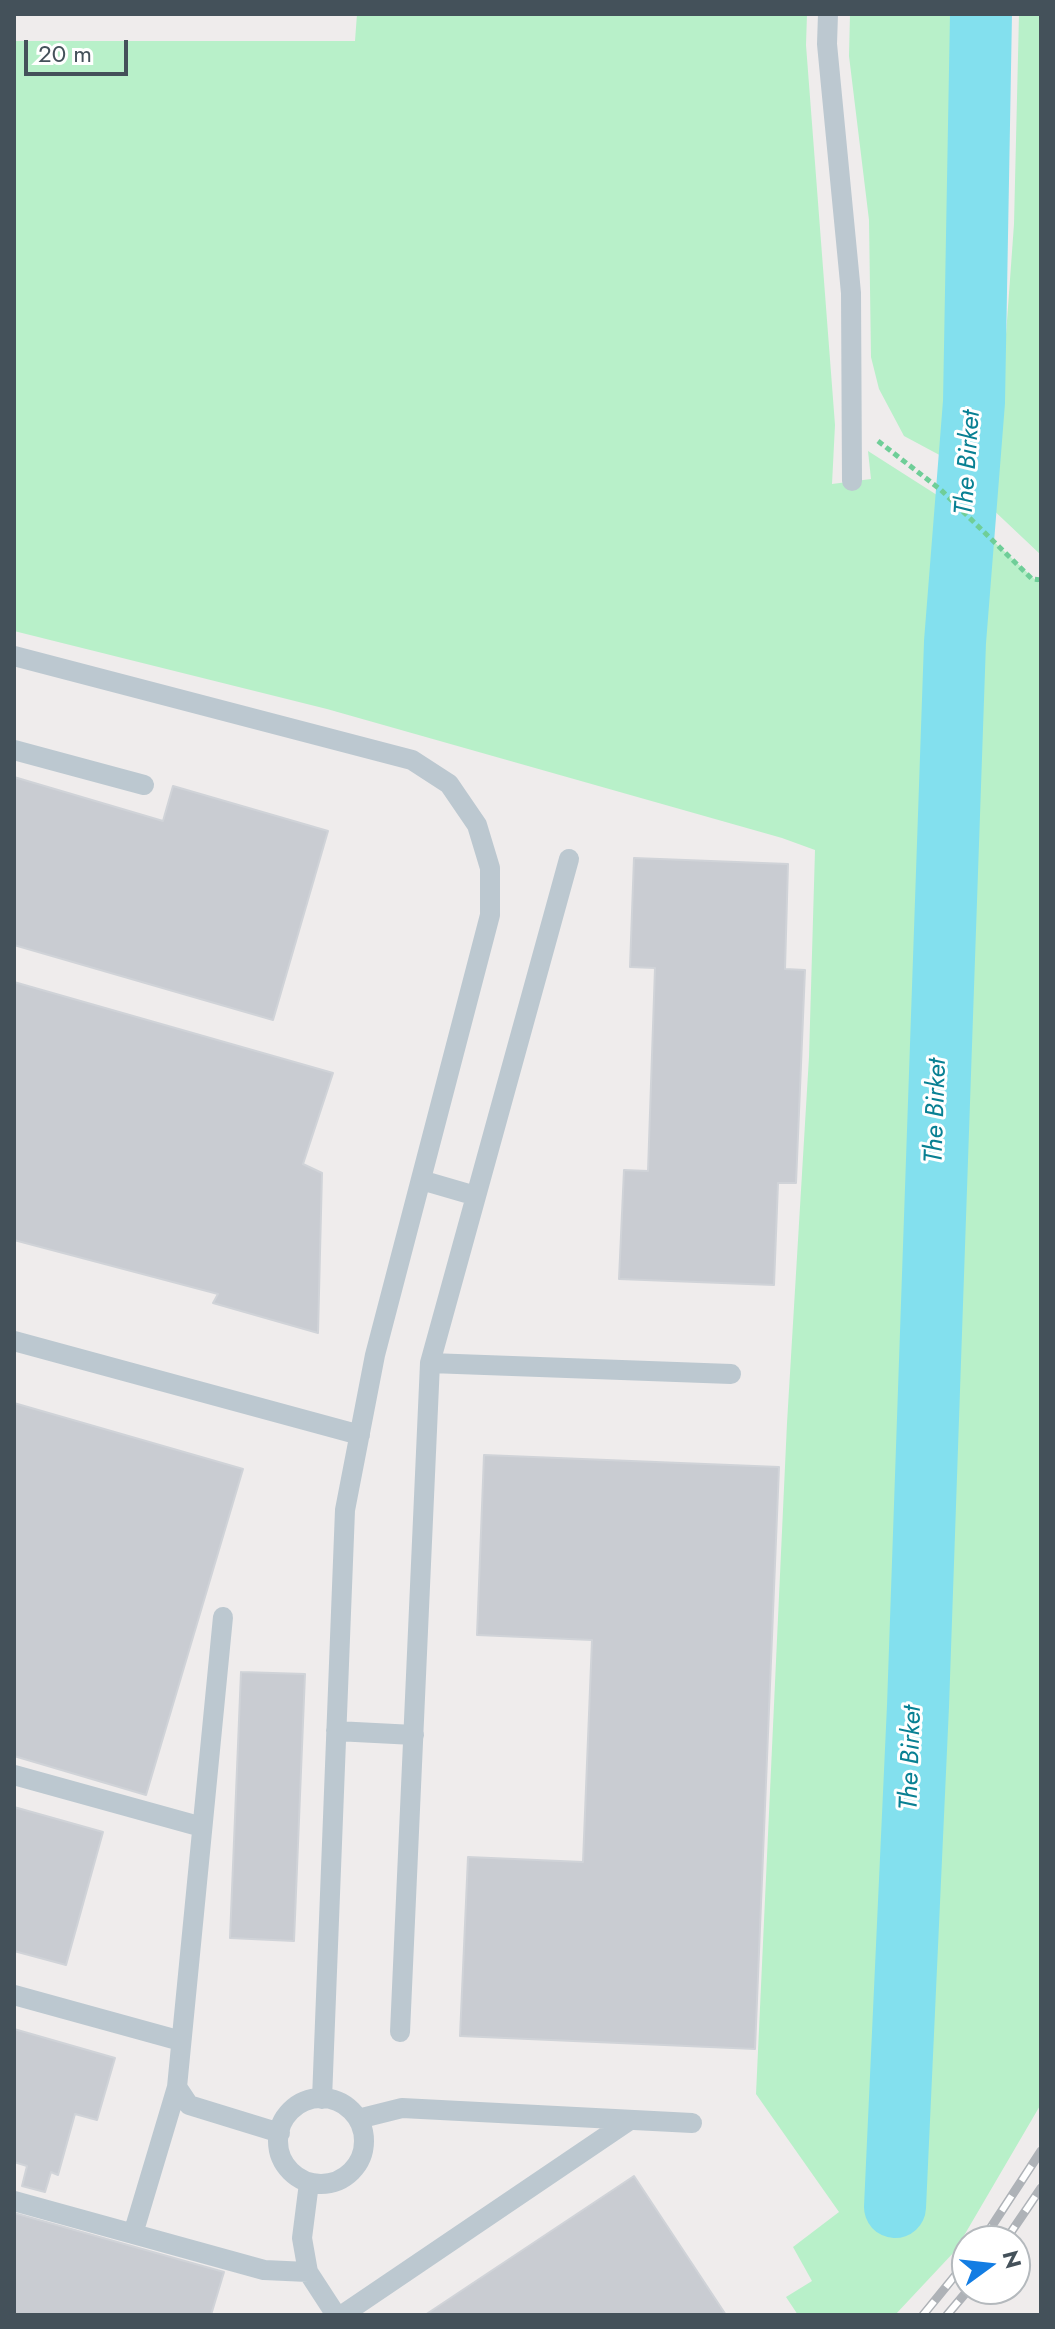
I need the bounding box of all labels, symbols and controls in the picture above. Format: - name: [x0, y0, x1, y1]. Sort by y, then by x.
- scale bar: [28, 24, 132, 74]
- text: 20 m: [38, 36, 92, 71]
- water label: The Birket: [950, 410, 988, 516]
- water label: The Birket: [920, 1058, 954, 1164]
- water label: The Birket: [895, 1705, 929, 1811]
- north arrow: [951, 2225, 1031, 2305]
- text: N: [995, 2247, 1030, 2272]

